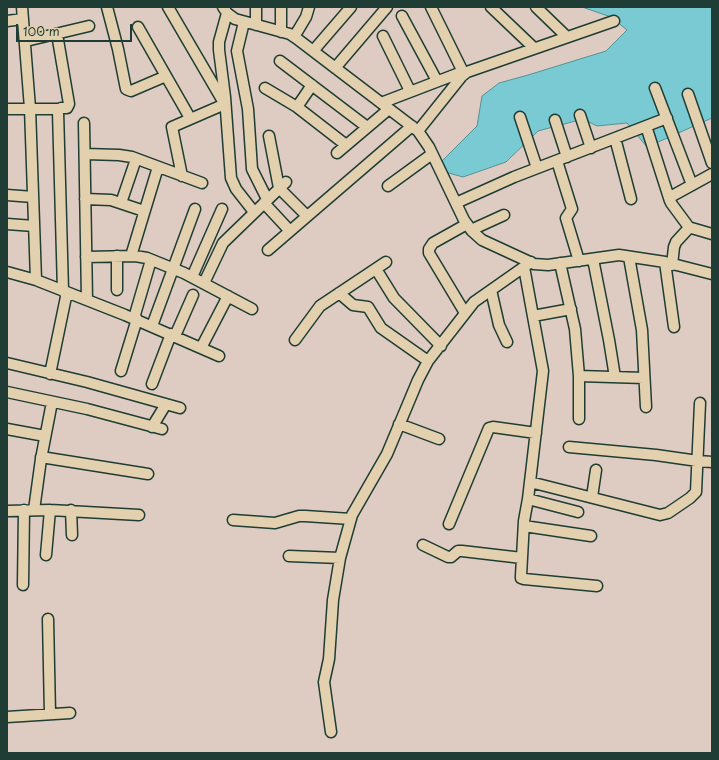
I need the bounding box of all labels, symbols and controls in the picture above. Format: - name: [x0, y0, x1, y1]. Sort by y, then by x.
- scale bar: [18, 16, 134, 42]
- text: 100 m: [23, 22, 60, 40]

